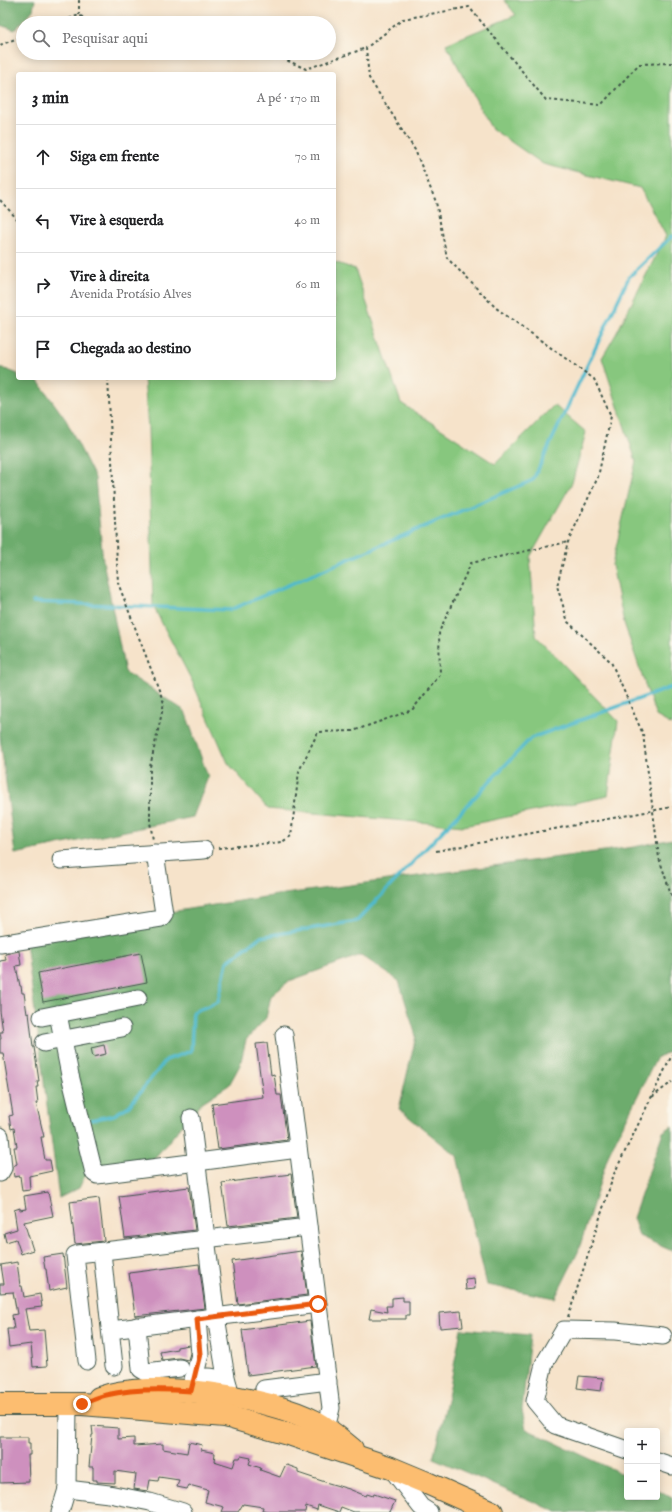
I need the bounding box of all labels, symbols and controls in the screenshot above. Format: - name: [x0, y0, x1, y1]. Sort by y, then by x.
- search box: [16, 16, 336, 60]
- icon: search: [30, 27, 52, 49]
- text: Pesquisar aqui: [62, 29, 148, 48]
- text: 3 min: [32, 88, 69, 109]
- text: A pé · 170 m: [257, 90, 320, 107]
- icon: ahead: [32, 146, 54, 168]
- text: Siga em frente: [70, 147, 159, 166]
- text: 70 m: [295, 148, 320, 165]
- icon: left: [32, 210, 54, 232]
- text: Vire à esquerda: [70, 211, 163, 230]
- text: 40 m: [294, 212, 320, 229]
- text: Vire à direita: [70, 267, 149, 286]
- icon: right: [32, 274, 54, 296]
- text: 60 m: [295, 276, 320, 293]
- text: Avenida Protásio Alves: [70, 286, 192, 303]
- icon: arrive: [32, 338, 54, 360]
- text: Chegada ao destino: [70, 339, 191, 358]
- route start: [309, 1295, 327, 1313]
- route end: [73, 1395, 91, 1413]
- map controls: [624, 1428, 660, 1500]
- button: +: [624, 1428, 660, 1464]
- button: −: [624, 1464, 660, 1500]

